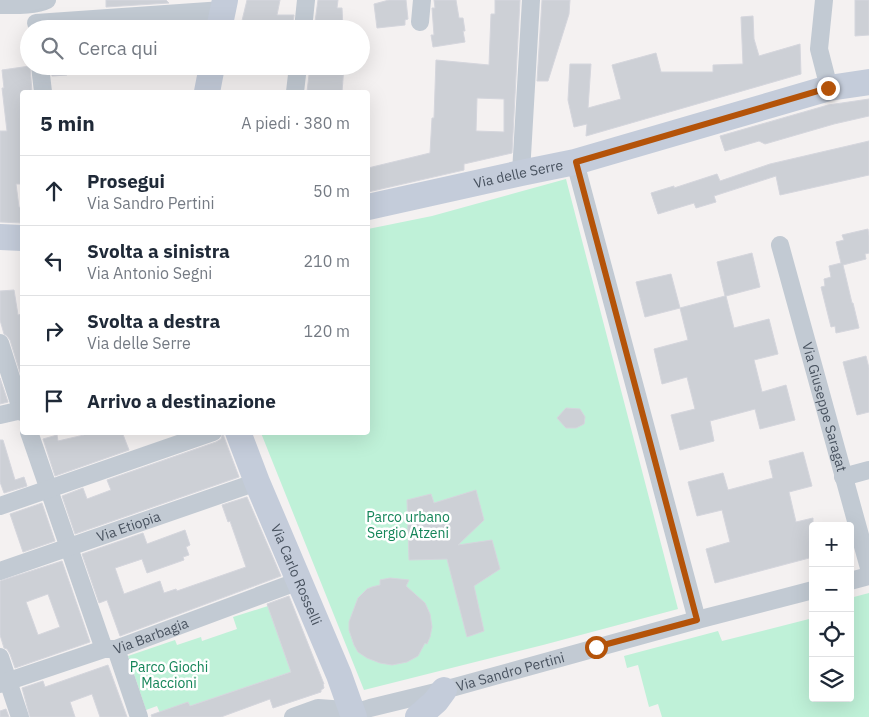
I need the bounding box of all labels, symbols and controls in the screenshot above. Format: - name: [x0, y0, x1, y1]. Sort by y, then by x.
- search box: [20, 20, 370, 75]
- icon: search: [38, 34, 66, 62]
- text: Cerca qui: [78, 36, 158, 60]
- route end: [817, 77, 840, 100]
- text: 5 min: [40, 109, 95, 137]
- text: A piedi · 380 m: [241, 113, 350, 133]
- street label: Via delle Serre: [472, 156, 565, 192]
- text: Prosegui: [87, 169, 165, 193]
- icon: ahead: [40, 177, 68, 205]
- text: 50 m: [313, 181, 350, 201]
- text: Via Sandro Pertini: [87, 193, 215, 213]
- text: Svolta a sinistra: [87, 239, 230, 263]
- icon: left: [40, 247, 68, 275]
- text: 210 m: [303, 251, 350, 271]
- text: Via Antonio Segni: [87, 263, 212, 283]
- text: Svolta a destra: [87, 309, 220, 333]
- icon: right: [40, 317, 68, 345]
- text: 120 m: [303, 321, 350, 341]
- text: Via delle Serre: [87, 333, 191, 353]
- street label: Via Giuseppe Saragat: [798, 340, 851, 474]
- icon: arrive: [40, 387, 68, 415]
- text: Arrivo a destinazione: [87, 389, 276, 413]
- street label: Via Etiopia: [94, 507, 163, 546]
- park label: Parco urbano Sergio Atzeni: [366, 508, 450, 542]
- street label: Via Carlo Rosselli: [267, 521, 326, 628]
- map controls: [809, 522, 854, 702]
- button: +: [809, 522, 854, 567]
- button: −: [809, 567, 854, 612]
- button: locate: [809, 612, 854, 657]
- street label: Via Barbagia: [111, 614, 191, 658]
- route start: [585, 636, 608, 659]
- street label: Via Sandro Pertini: [454, 648, 566, 695]
- button: layers: [809, 657, 854, 702]
- park label: Parco Giochi Maccioni: [130, 658, 208, 692]

